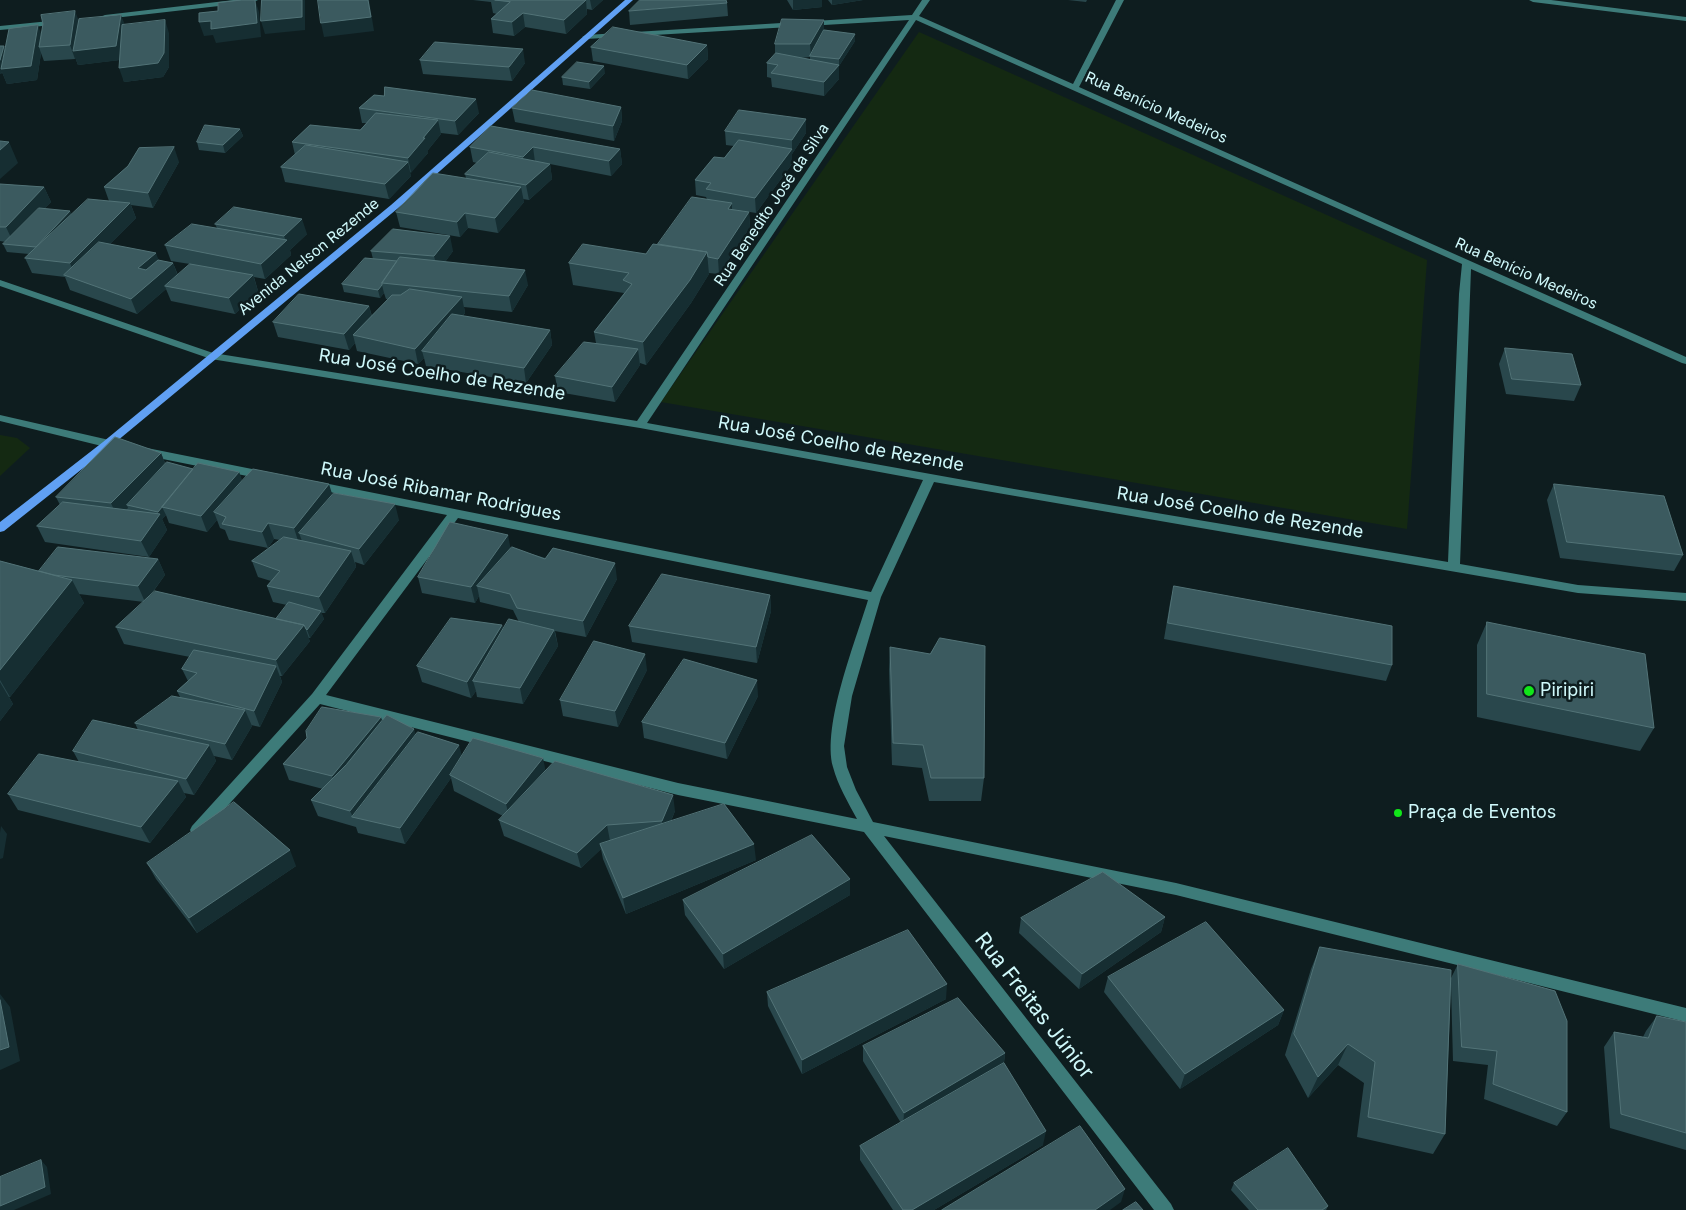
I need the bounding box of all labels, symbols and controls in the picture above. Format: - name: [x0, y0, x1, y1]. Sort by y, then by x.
- street label: Rua Benício Medeiros: [1082, 68, 1230, 148]
- street label: Rua Benedito José da Silva: [711, 120, 833, 290]
- street label: Avenida Nelson Rezende: [235, 195, 383, 319]
- street label: Rua Benício Medeiros: [1452, 234, 1600, 314]
- street label: Rua José Coelho de Rezende: [317, 345, 567, 405]
- street label: Rua José Coelho de Rezende: [716, 412, 966, 476]
- street label: Rua José Ribamar Rodrigues: [319, 458, 563, 526]
- street label: Rua José Coelho de Rezende: [1115, 483, 1365, 543]
- place label: Piripiri: [1540, 680, 1594, 702]
- marker: Piripiri: [1522, 684, 1536, 698]
- place label: Praça de Eventos: [1408, 802, 1556, 824]
- marker: Praça de Eventos: [1392, 807, 1404, 819]
- street label: Rua Freitas Júnior: [969, 928, 1099, 1084]

